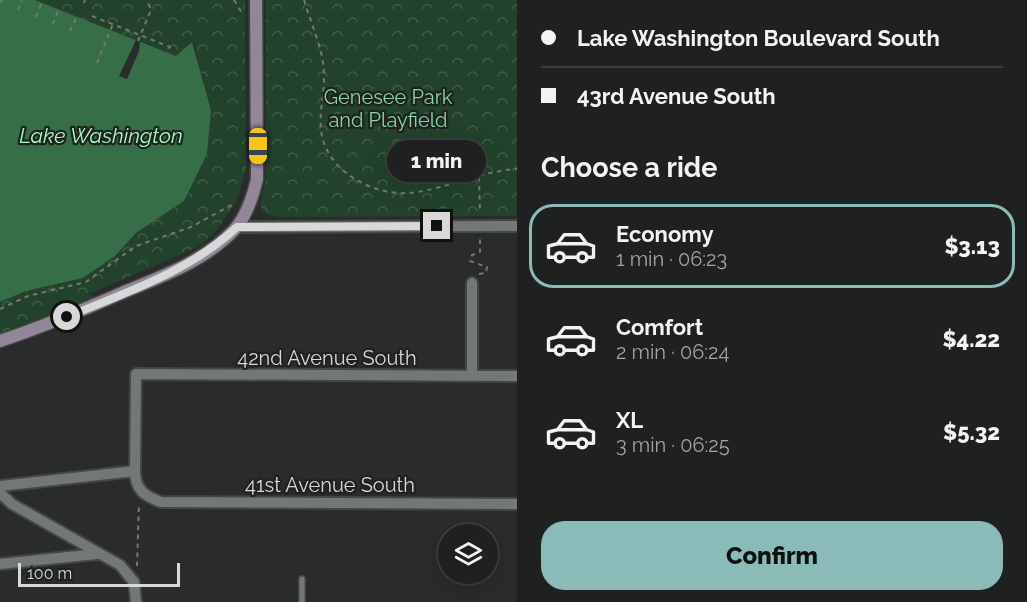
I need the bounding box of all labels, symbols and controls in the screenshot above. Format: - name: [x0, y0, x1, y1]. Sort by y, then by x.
- text: Lake Washington Boulevard South: [577, 25, 940, 51]
- text: 43rd Avenue South: [577, 83, 775, 109]
- park label: Genesee Park and Playfield: [324, 85, 453, 132]
- water label: Lake Washington: [19, 123, 183, 148]
- car: [249, 128, 267, 164]
- callout: 1 min: [388, 139, 486, 181]
- text: 1 min: [411, 149, 462, 173]
- text: Choose a ride: [541, 152, 717, 183]
- route end: [423, 212, 450, 239]
- icon: car: [544, 219, 598, 273]
- text: Economy: [616, 221, 714, 247]
- text: $3.13: [944, 233, 1000, 259]
- text: 1 min · 06:23: [616, 247, 727, 271]
- route start: [53, 303, 80, 330]
- icon: car: [544, 312, 598, 366]
- text: Comfort: [616, 314, 703, 340]
- text: $4.22: [942, 326, 1000, 352]
- text: 2 min · 06:24: [616, 340, 729, 364]
- street label: 42nd Avenue South: [237, 346, 417, 370]
- icon: car: [544, 405, 598, 459]
- text: XL: [616, 407, 643, 433]
- text: $5.32: [943, 419, 1000, 445]
- text: 3 min · 06:25: [616, 433, 730, 457]
- street label: 41st Avenue South: [245, 473, 415, 497]
- button: Confirm: [541, 521, 1003, 590]
- map controls: [438, 524, 498, 584]
- button: layers: [438, 524, 498, 584]
- scale bar: [18, 560, 180, 588]
- text: 100 m: [27, 564, 72, 583]

